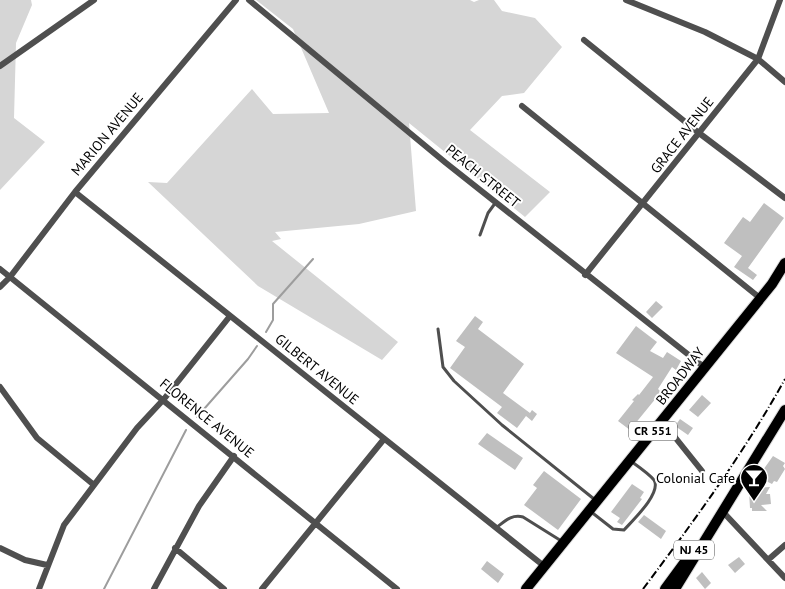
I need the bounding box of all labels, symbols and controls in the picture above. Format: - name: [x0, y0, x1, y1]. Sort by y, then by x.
- street label: MARION AVENUE: [67, 89, 147, 179]
- street label: GRACE AVENUE: [647, 93, 717, 177]
- street label: PEACH STREET: [442, 140, 524, 212]
- street label: GILBERT AVENUE: [271, 330, 363, 408]
- street label: BROADWAY: [652, 343, 708, 409]
- street label: FLORENCE AVENUE: [156, 374, 258, 462]
- road number: CR 551: [629, 422, 677, 441]
- bar icon: Colonial Cafe: [739, 463, 769, 502]
- place label: Colonial Cafe: [656, 469, 735, 487]
- road number: NJ 45: [674, 540, 714, 560]

